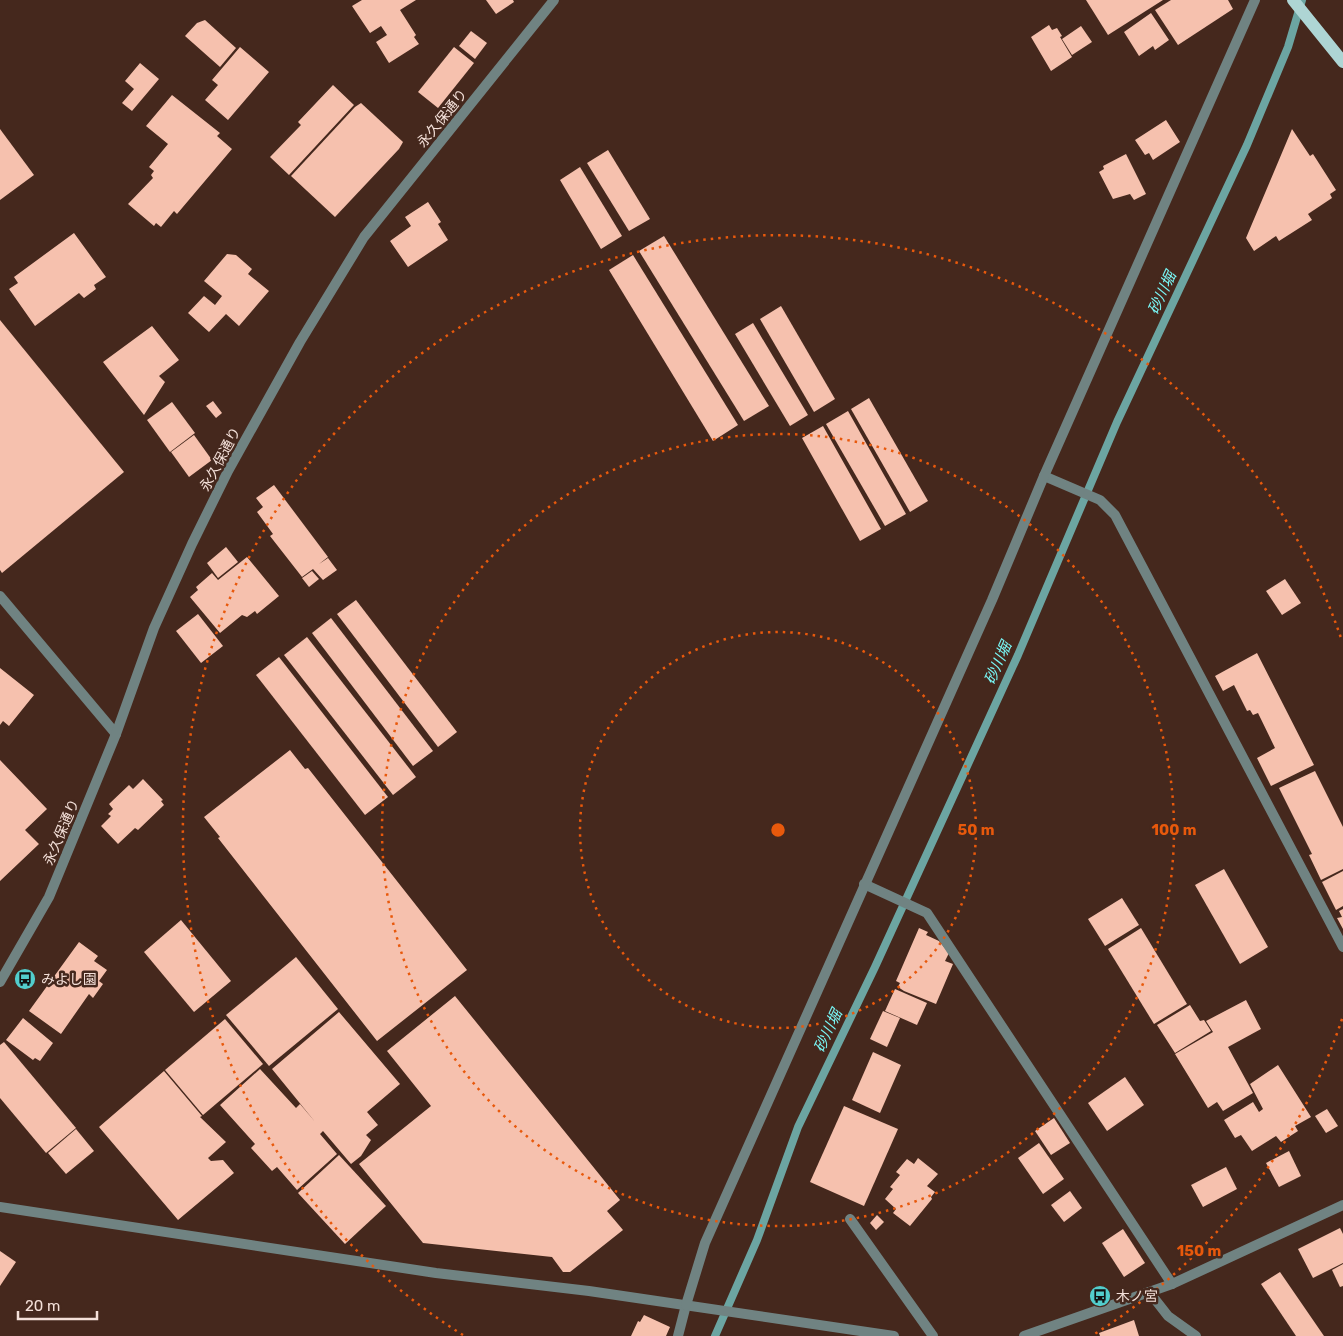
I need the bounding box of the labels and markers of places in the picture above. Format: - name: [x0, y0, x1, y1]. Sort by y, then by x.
- centre of rings: [769, 821, 787, 839]
- bus stop icon: みよし園: [13, 967, 37, 991]
- place label: みよし園: [41, 971, 97, 988]
- bus stop icon: 木ノ宮: [1088, 1284, 1112, 1308]
- place label: 木ノ宮: [1116, 1288, 1158, 1305]

